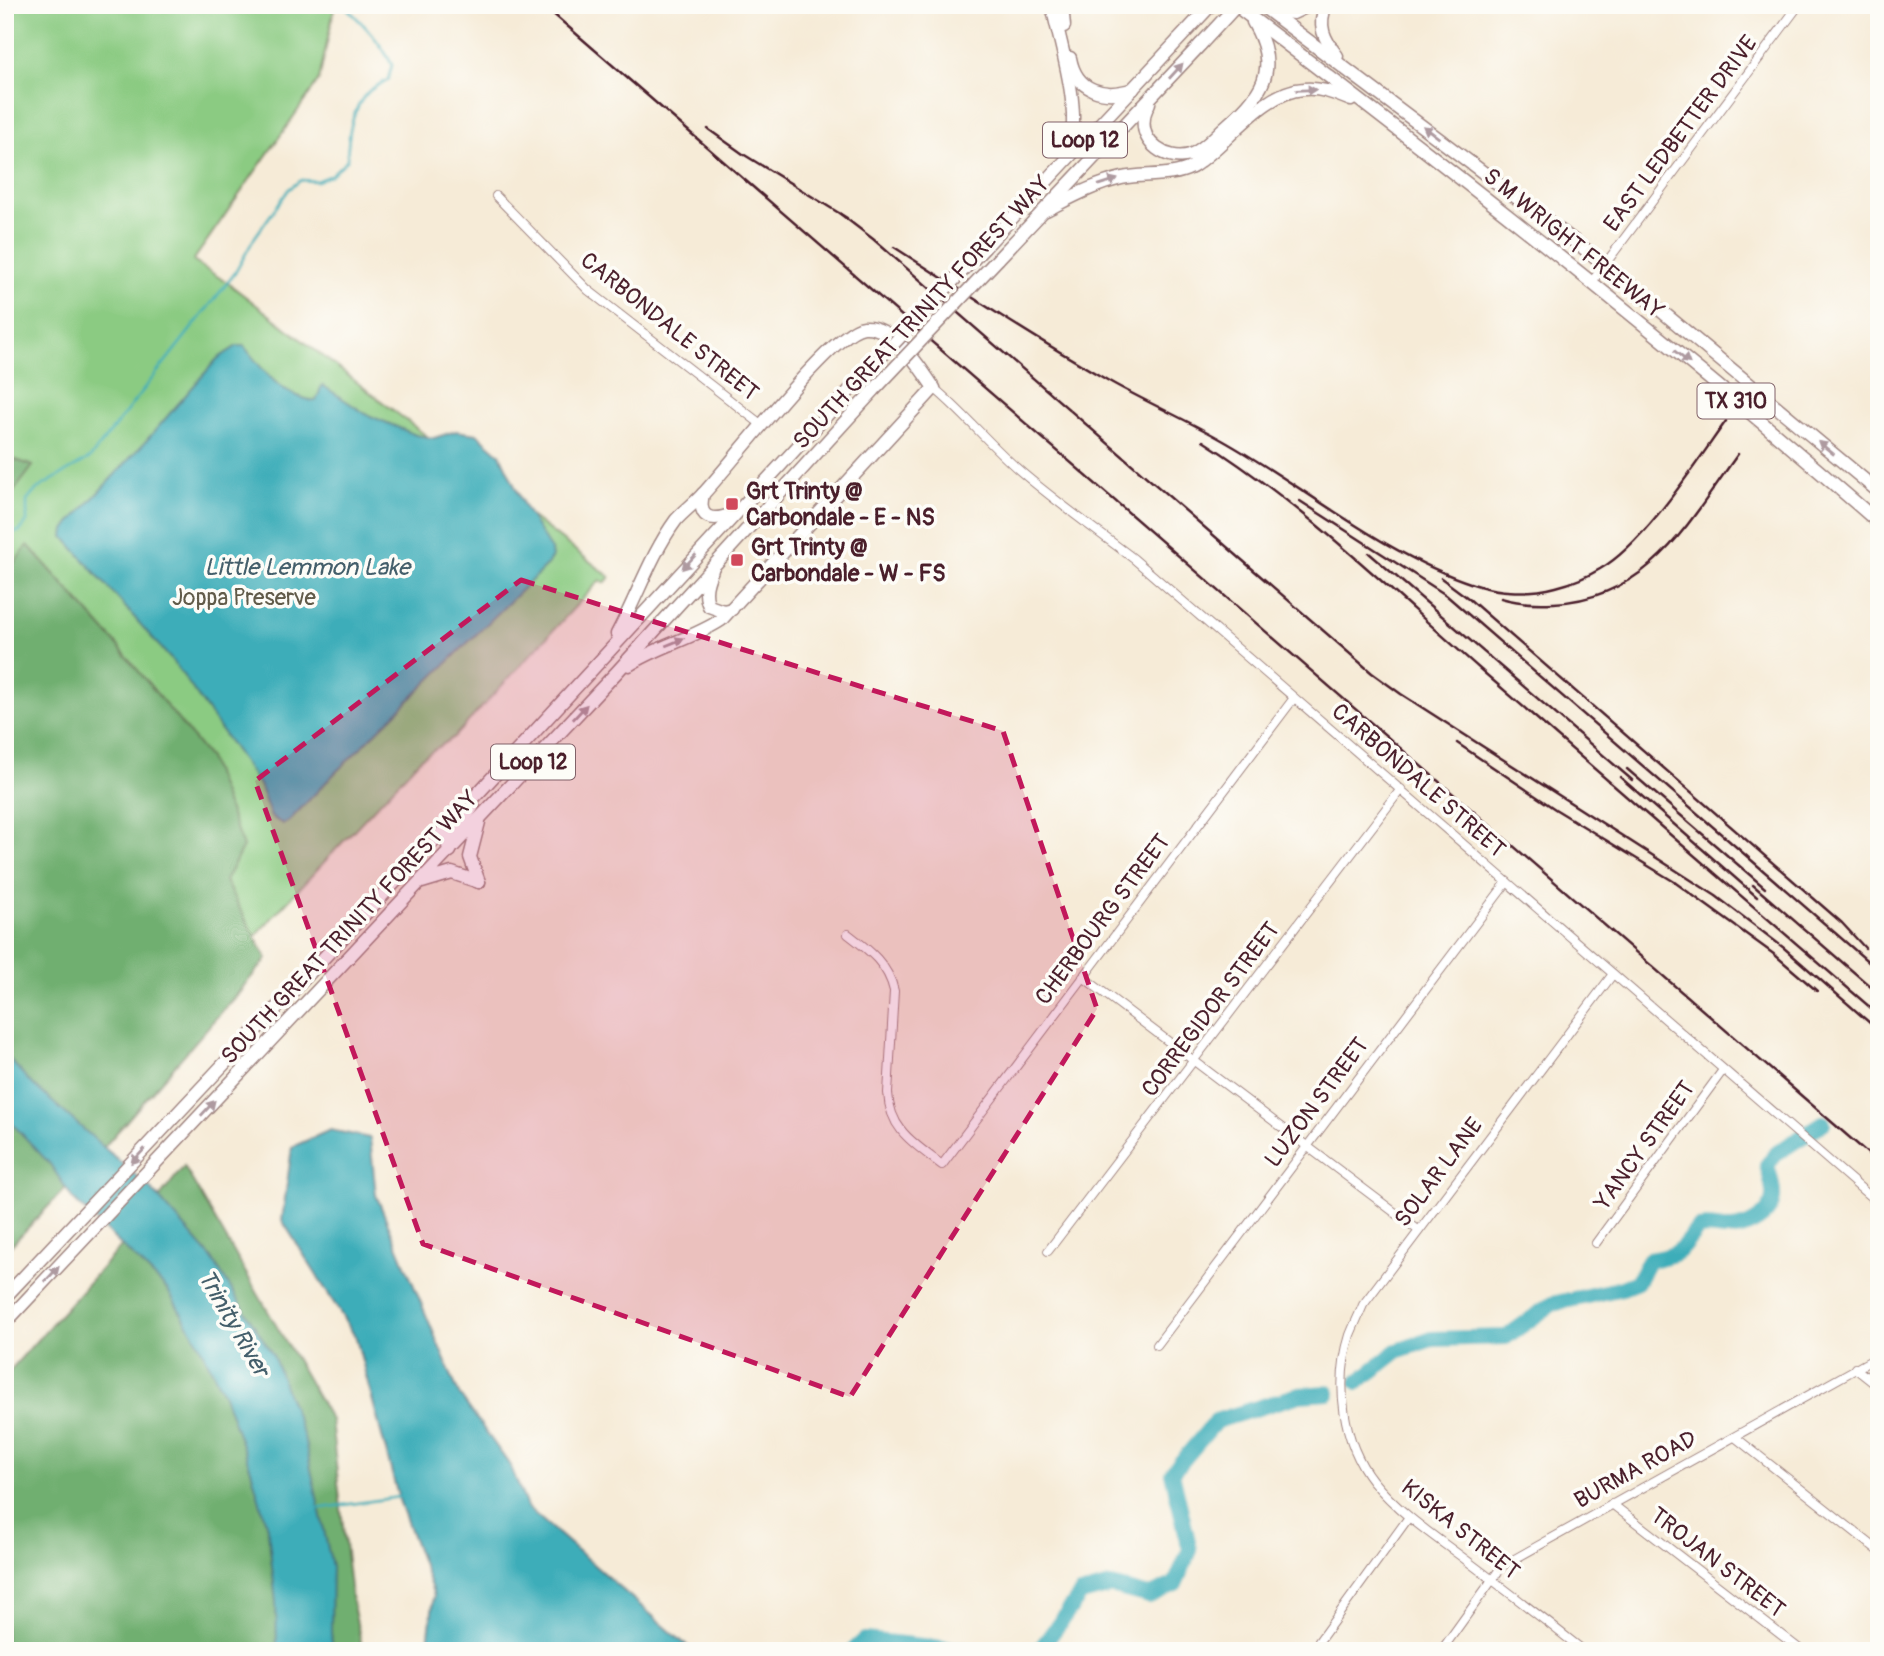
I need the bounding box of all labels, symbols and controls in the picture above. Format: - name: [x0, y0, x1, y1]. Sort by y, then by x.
- street label: EAST LEDBETTER DRIVE: [1597, 29, 1764, 237]
- one-way arrow: [1168, 63, 1184, 80]
- one-way arrow: [1296, 84, 1318, 95]
- road number: Loop 12: [1043, 122, 1127, 158]
- one-way arrow: [1422, 125, 1440, 140]
- street label: S M WRIGHT FREEWAY: [1477, 162, 1670, 325]
- street label: SOUTH GREAT TRINITY FOREST WAY: [787, 169, 1056, 455]
- one-way arrow: [1098, 177, 1119, 187]
- street label: CARBONDALE STREET: [575, 246, 765, 407]
- one-way arrow: [1674, 349, 1691, 364]
- road number: TX 310: [1698, 384, 1774, 418]
- one-way arrow: [1818, 441, 1836, 456]
- place label: Grt Trinty @ Carbondale - E - NS: [746, 477, 935, 532]
- marker: Grt Trinty @ Carbondale - E - NS: [724, 496, 740, 512]
- place label: Grt Trinty @ Carbondale - W - FS: [751, 533, 946, 588]
- marker: Grt Trinty @ Carbondale - W - FS: [729, 552, 745, 568]
- water label: Little Lemmon Lake: [204, 553, 412, 582]
- one-way arrow: [682, 554, 698, 571]
- park label: Joppa Preserve: [172, 583, 317, 612]
- one-way arrow: [665, 636, 685, 648]
- street label: CARBONDALE STREET: [1326, 697, 1512, 864]
- one-way arrow: [572, 703, 588, 721]
- road number: Loop 12: [491, 744, 575, 780]
- street label: SOUTH GREAT TRINITY FOREST WAY: [215, 784, 484, 1070]
- street label: CHERBOURG STREET: [1029, 828, 1176, 1011]
- street label: CORREGIDOR STREET: [1135, 916, 1286, 1103]
- street label: LUZON STREET: [1258, 1031, 1375, 1173]
- street label: YANCY STREET: [1587, 1075, 1701, 1216]
- one-way arrow: [199, 1100, 215, 1117]
- street label: SOLAR LANE: [1388, 1112, 1489, 1233]
- one-way arrow: [130, 1147, 146, 1165]
- one-way arrow: [44, 1265, 60, 1282]
- water label: Trinity River: [191, 1265, 277, 1385]
- street label: BURMA ROAD: [1569, 1424, 1701, 1515]
- street label: KISKA STREET: [1396, 1473, 1526, 1586]
- street label: TROJAN STREET: [1644, 1501, 1791, 1624]

